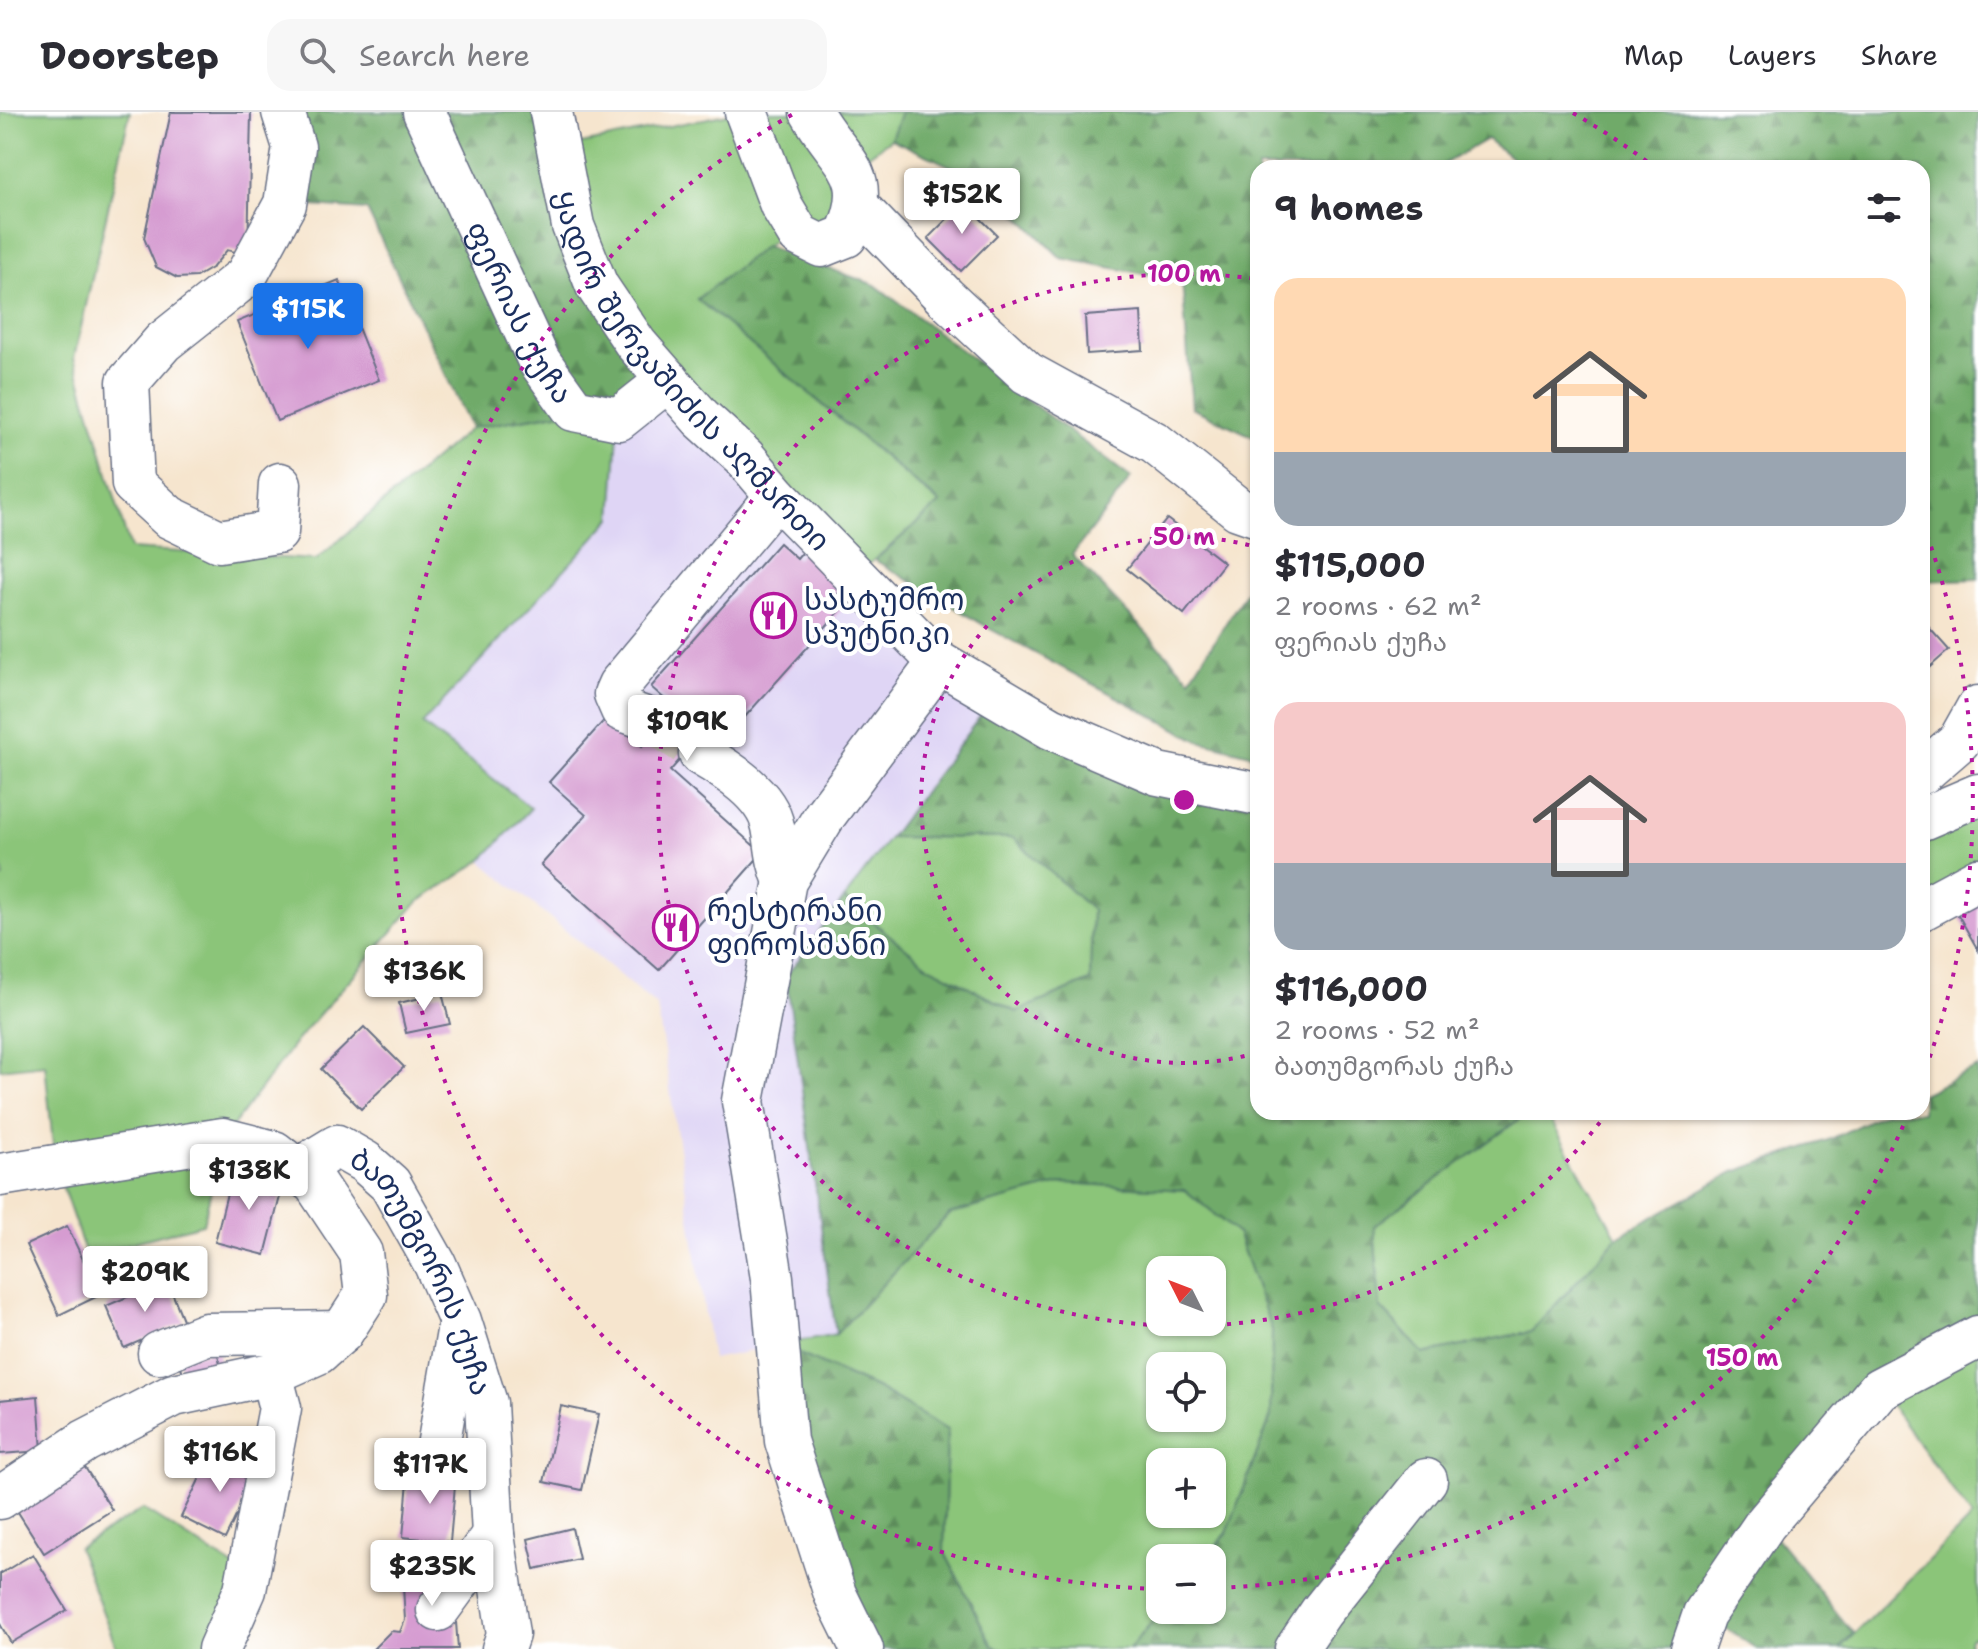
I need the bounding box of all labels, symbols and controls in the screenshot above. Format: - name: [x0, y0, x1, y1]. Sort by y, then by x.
- search box: [267, 19, 827, 91]
- text: Doorstep: [40, 30, 219, 81]
- icon: search: [295, 33, 339, 77]
- text: Search here: [359, 35, 530, 76]
- text: Map: [1624, 36, 1684, 74]
- text: Layers: [1728, 36, 1817, 74]
- text: Share: [1861, 36, 1938, 74]
- pin: $152K: [906, 168, 1018, 236]
- text: $152K: [922, 176, 1002, 211]
- text: 9 homes: [1274, 185, 1423, 231]
- icon: filters: [1862, 186, 1906, 230]
- street label: ყადირ შერვაშიძის აღმართი: [546, 187, 840, 560]
- street label: ფერიას ქუჩა: [457, 214, 583, 412]
- text: 100 m: [1147, 258, 1221, 290]
- pin: $115K: [252, 283, 364, 351]
- text: $115K: [271, 291, 345, 326]
- icon: home: [1518, 330, 1662, 474]
- text: 50 m: [1153, 521, 1215, 553]
- text: $115,000: [1274, 542, 1426, 588]
- place label: სასტუმრო სპუტნიკი: [804, 579, 964, 654]
- text: 2 rooms · 62 m²: [1274, 588, 1482, 623]
- restaurant icon: სასტუმრო სპუტნიკი: [749, 592, 797, 640]
- text: ფერიას ქუჩა: [1274, 624, 1447, 659]
- pin: $109K: [631, 695, 743, 763]
- text: $109K: [646, 703, 728, 738]
- icon: home: [1518, 754, 1662, 898]
- centre of rings: [1170, 786, 1198, 814]
- place label: რესტირანი ფიროსმანი: [707, 890, 886, 965]
- restaurant icon: რესტირანი ფიროსმანი: [652, 903, 700, 951]
- pin: $136K: [368, 945, 480, 1013]
- text: $136K: [383, 953, 465, 988]
- text: $116,000: [1274, 966, 1428, 1012]
- text: 2 rooms · 52 m²: [1274, 1012, 1480, 1047]
- text: ბათუმგორას ქუჩა: [1274, 1048, 1514, 1083]
- street label: ბათუმგორის ქუჩა: [343, 1137, 503, 1400]
- pin: $138K: [193, 1144, 305, 1212]
- text: $138K: [208, 1152, 290, 1187]
- pin: $209K: [89, 1246, 201, 1314]
- text: $209K: [101, 1254, 189, 1289]
- north arrow: [1146, 1256, 1226, 1336]
- map controls: [1146, 1256, 1226, 1624]
- text: 150 m: [1706, 1342, 1778, 1374]
- button: locate: [1146, 1352, 1226, 1432]
- pin: $116K: [164, 1426, 276, 1494]
- text: $116K: [182, 1434, 258, 1469]
- pin: $117K: [374, 1438, 486, 1506]
- text: $117K: [392, 1446, 468, 1481]
- button: +: [1146, 1448, 1226, 1528]
- pin: $235K: [376, 1540, 488, 1608]
- button: −: [1146, 1544, 1226, 1624]
- text: $235K: [388, 1548, 476, 1583]

